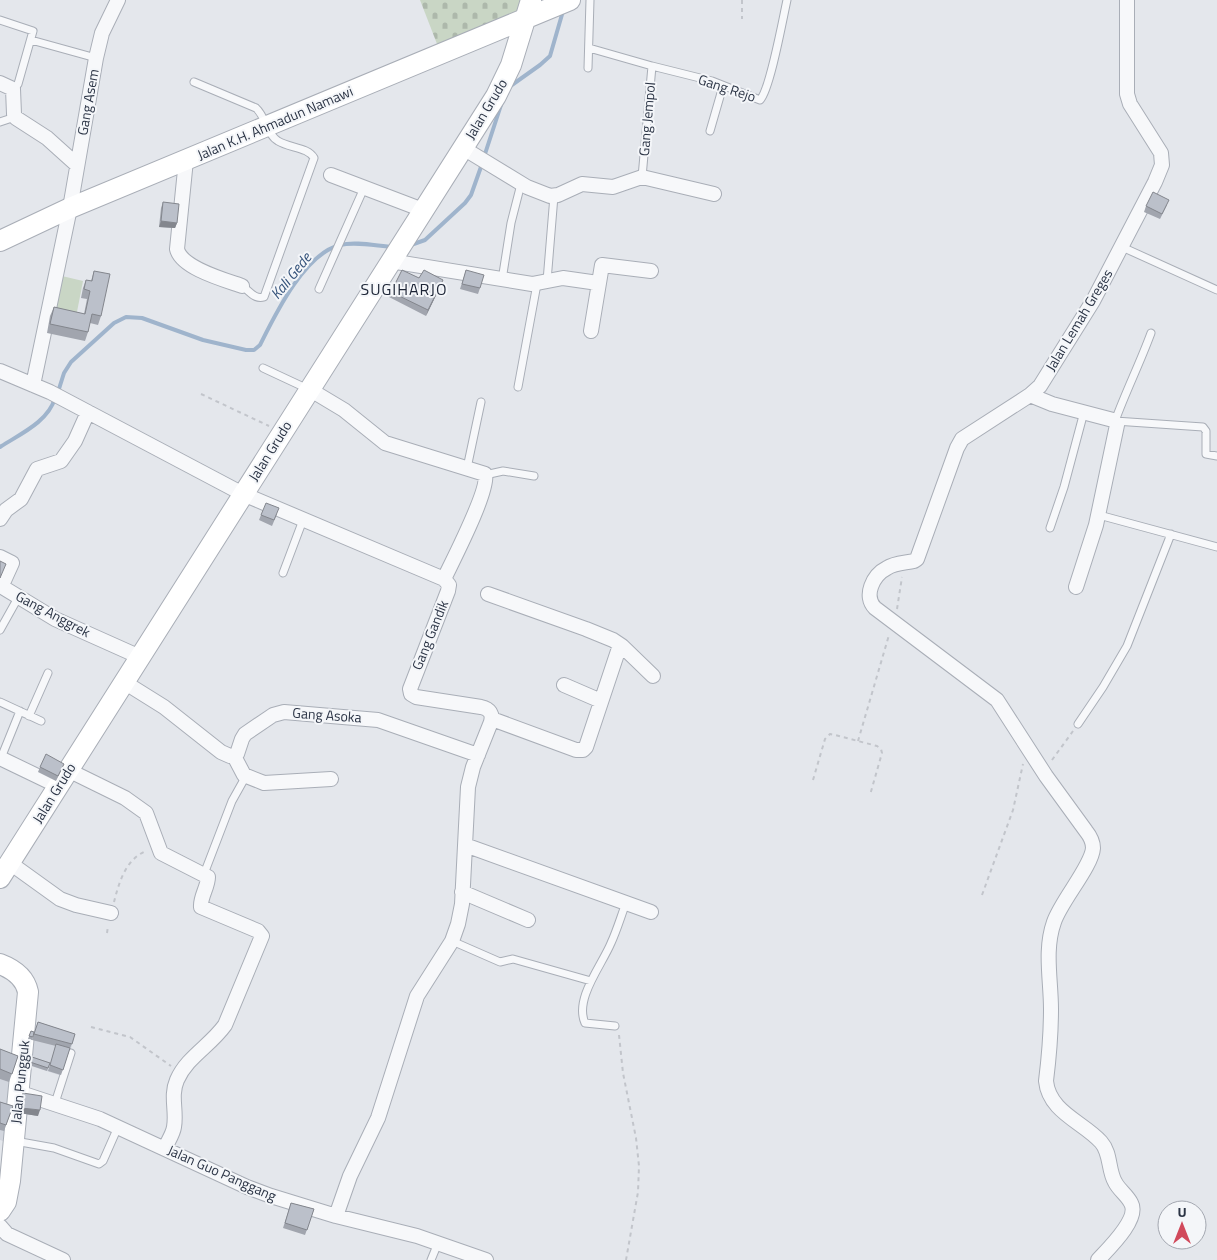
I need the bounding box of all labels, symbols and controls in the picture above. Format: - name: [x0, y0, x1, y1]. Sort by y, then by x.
- street label: Gang Asem: [71, 67, 104, 137]
- street label: Gang Rejo: [696, 68, 759, 107]
- street label: Jalan Grudo: [459, 74, 512, 143]
- street label: Jalan K.H. Ahmadun Namawi: [194, 80, 356, 165]
- street label: Gang Jempol: [633, 81, 660, 157]
- water label: Kali Gede: [264, 246, 317, 304]
- street label: Jalan Lemah Greges: [1040, 265, 1117, 375]
- district label: SUGIHARJO: [360, 277, 448, 301]
- street label: Jalan Grudo: [243, 417, 296, 485]
- street label: Gang Anggrek: [12, 585, 95, 642]
- street label: Gang Gandik: [406, 596, 453, 673]
- street label: Gang Asoka: [292, 702, 362, 727]
- street label: Jalan Grudo: [27, 759, 80, 827]
- street label: Jalan Pungguk: [5, 1039, 34, 1125]
- street label: Jalan Guo Panggang: [164, 1139, 280, 1206]
- north arrow: [1157, 1200, 1207, 1250]
- text: U: [1177, 1201, 1187, 1222]

